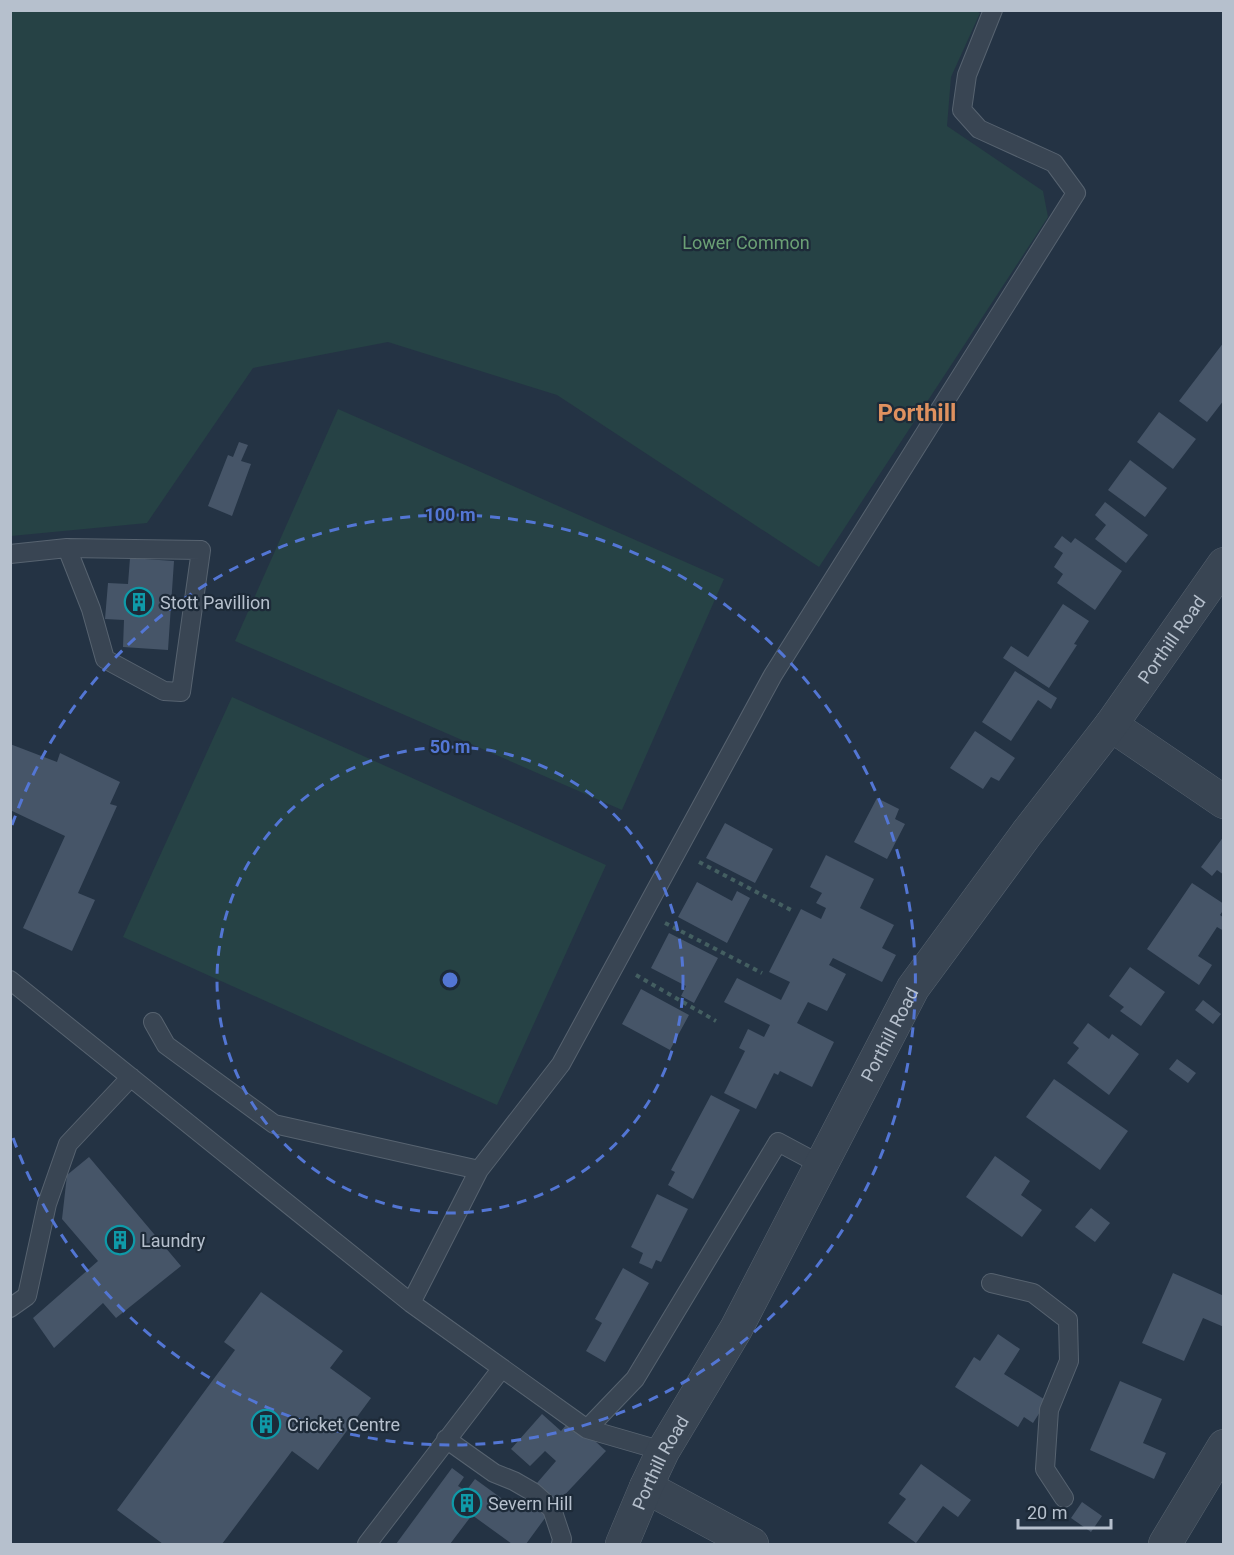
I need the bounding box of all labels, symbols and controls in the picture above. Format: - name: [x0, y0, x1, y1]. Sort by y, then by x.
- park label: Lower Common: [682, 232, 810, 253]
- district label: Porthill: [878, 399, 956, 427]
- text: 100 m: [424, 504, 476, 525]
- building icon: Stott Pavillion: [123, 586, 155, 618]
- street label: Porthill Road: [1133, 591, 1209, 687]
- place label: Stott Pavillion: [160, 592, 270, 613]
- text: 50 m: [430, 736, 470, 757]
- centre of rings: [440, 970, 460, 990]
- street label: Porthill Road: [856, 984, 922, 1085]
- building icon: Laundry: [104, 1224, 136, 1256]
- place label: Laundry: [141, 1230, 206, 1251]
- building icon: Cricket Centre: [250, 1408, 282, 1440]
- street label: Porthill Road: [627, 1411, 692, 1513]
- place label: Cricket Centre: [287, 1414, 400, 1435]
- building icon: Severn Hill: [451, 1487, 483, 1519]
- scale bar: [1018, 1492, 1111, 1530]
- place label: Severn Hill: [488, 1493, 573, 1514]
- text: 20 m: [1027, 1502, 1067, 1523]

